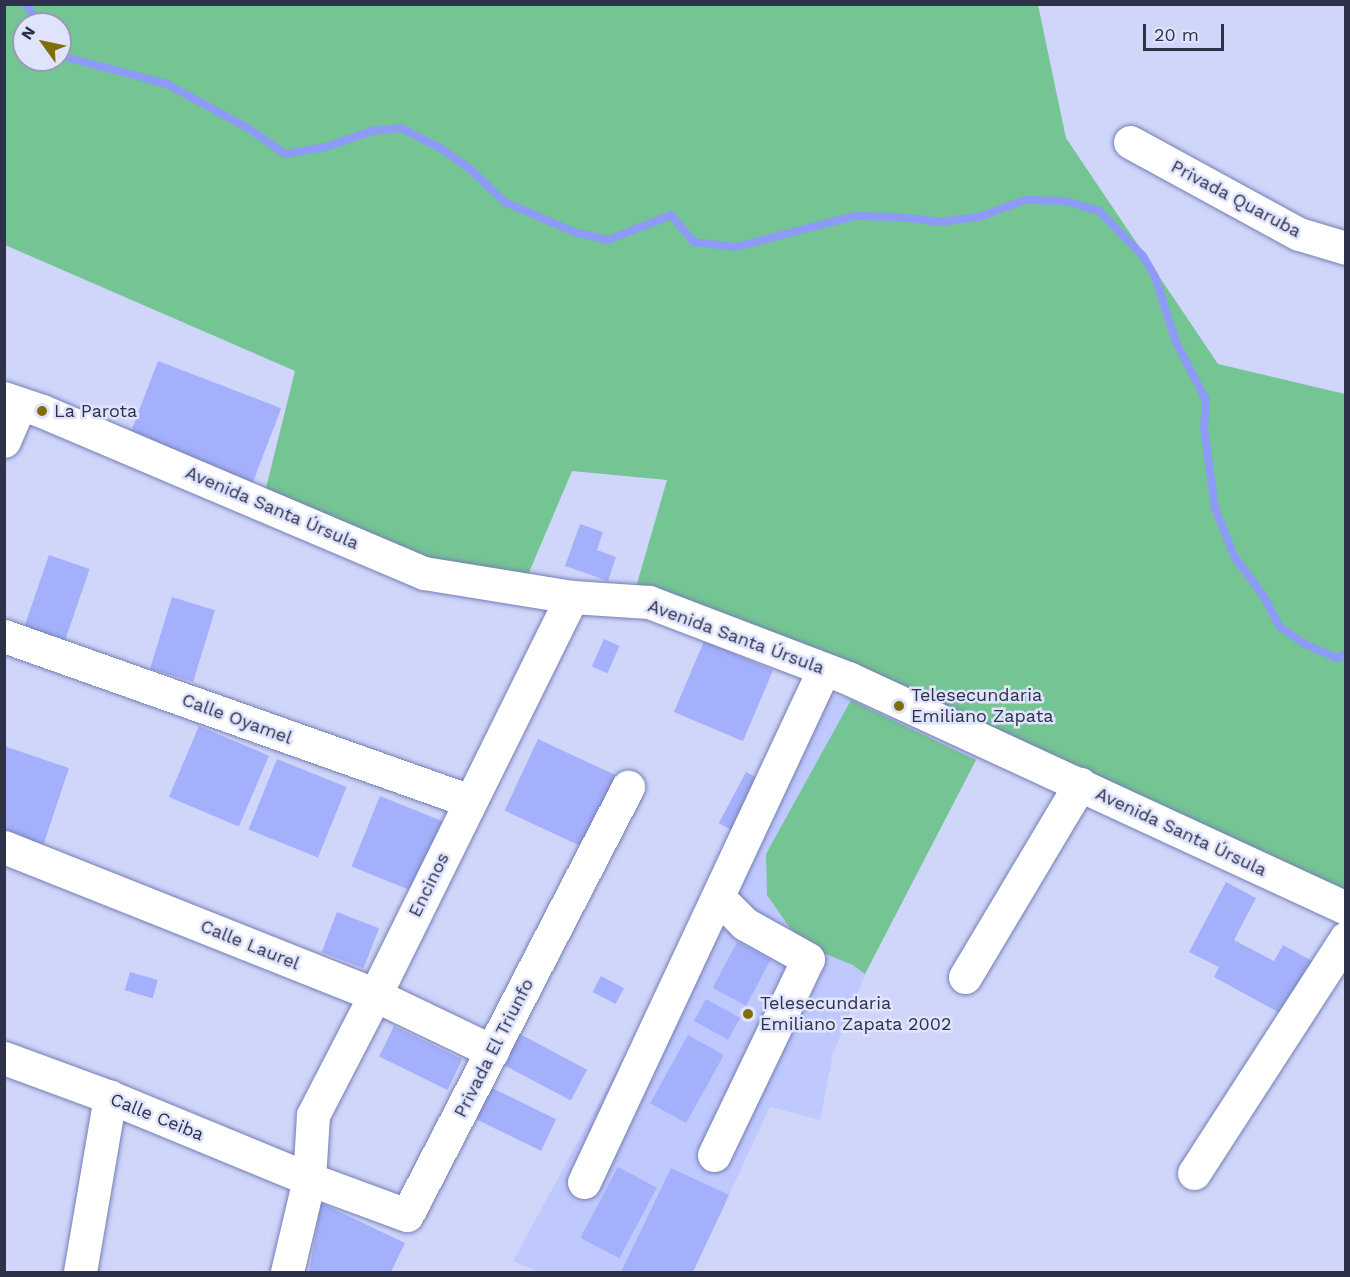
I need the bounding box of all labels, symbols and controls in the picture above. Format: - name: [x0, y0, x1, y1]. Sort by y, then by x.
- north arrow: [12, 12, 72, 72]
- scale bar: [1146, 12, 1227, 50]
- text: N: [17, 23, 39, 43]
- text: 20 m: [1154, 24, 1199, 45]
- street label: Privada Quaruba: [1167, 155, 1305, 243]
- place label: La Parota: [54, 400, 138, 422]
- marker: La Parota: [35, 404, 49, 418]
- street label: Avenida Santa Úrsula: [182, 462, 362, 554]
- street label: Avenida Santa Úrsula: [644, 595, 828, 679]
- place label: Telesecundaria Emiliano Zapata: [911, 685, 1053, 728]
- street label: Calle Oyamel: [179, 689, 295, 749]
- marker: Telesecundaria Emiliano Zapata: [892, 699, 906, 713]
- street label: Avenida Santa Úrsula: [1092, 783, 1270, 881]
- street label: Encinos: [404, 849, 454, 921]
- street label: Calle Laurel: [197, 915, 303, 975]
- street label: Privada El Triunfo: [449, 974, 539, 1122]
- place label: Telesecundaria Emiliano Zapata 2002: [760, 993, 952, 1036]
- marker: Telesecundaria Emiliano Zapata 2002: [741, 1007, 755, 1021]
- street label: Calle Ceiba: [107, 1088, 207, 1146]

